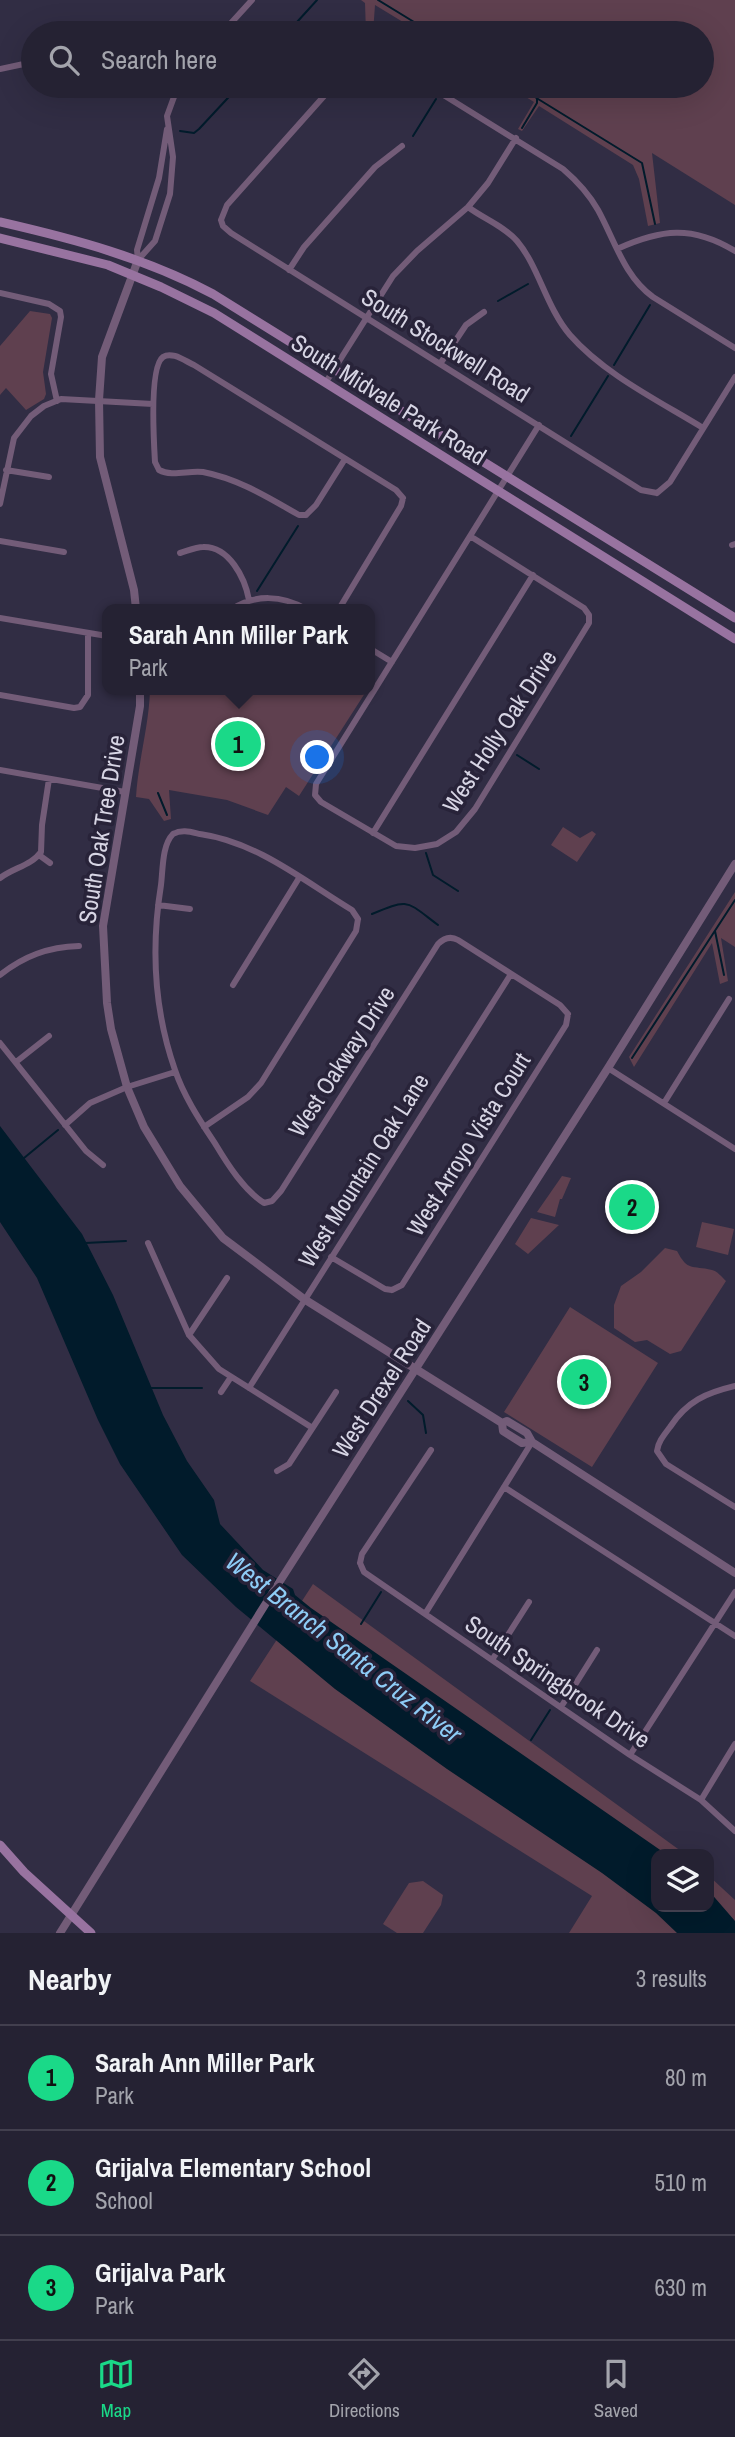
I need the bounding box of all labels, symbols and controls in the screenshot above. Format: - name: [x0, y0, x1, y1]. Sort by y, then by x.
- search box: [21, 21, 714, 98]
- icon: search: [45, 41, 83, 79]
- text: Search here: [101, 42, 217, 77]
- street label: South Stockwell Road: [356, 280, 536, 410]
- street label: South Midvale Park Road: [285, 326, 493, 472]
- popup: [102, 604, 375, 695]
- text: Sarah Ann Miller Park: [129, 617, 348, 652]
- street label: West Holly Oak Drive: [434, 644, 564, 818]
- text: Park: [129, 652, 167, 683]
- pin: 1: [215, 718, 261, 770]
- street label: South Oak Tree Drive: [70, 732, 132, 926]
- your location: [300, 740, 334, 774]
- street label: West Oakway Drive: [280, 980, 402, 1142]
- street label: West Arroyo Vista Court: [399, 1046, 538, 1242]
- street label: West Mountain Oak Lane: [290, 1067, 436, 1273]
- pin: 2: [609, 1181, 655, 1233]
- street label: West Drexel Road: [324, 1312, 438, 1464]
- pin: 3: [561, 1356, 607, 1408]
- water label: West Branch Santa Cruz River: [219, 1544, 470, 1751]
- street label: South Springbrook Drive: [459, 1607, 657, 1755]
- map controls: [651, 1849, 714, 1912]
- button: layers: [651, 1849, 714, 1912]
- text: Nearby: [28, 1959, 111, 1999]
- text: 3 results: [636, 1963, 707, 1994]
- text: Sarah Ann Miller Park: [95, 2045, 315, 2080]
- text: 1: [46, 2062, 56, 2093]
- text: 80 m: [665, 2062, 707, 2093]
- text: Park: [95, 2080, 134, 2111]
- text: Grijalva Elementary School: [95, 2150, 371, 2185]
- text: 2: [46, 2167, 56, 2198]
- text: 510 m: [655, 2167, 707, 2198]
- text: School: [95, 2185, 153, 2216]
- text: Grijalva Park: [95, 2255, 225, 2290]
- text: 3: [46, 2272, 56, 2303]
- text: 630 m: [655, 2272, 707, 2303]
- text: Park: [95, 2290, 134, 2321]
- tab: Map: [97, 2355, 135, 2423]
- tab: Directions: [329, 2355, 400, 2423]
- tab: Saved: [594, 2355, 638, 2423]

